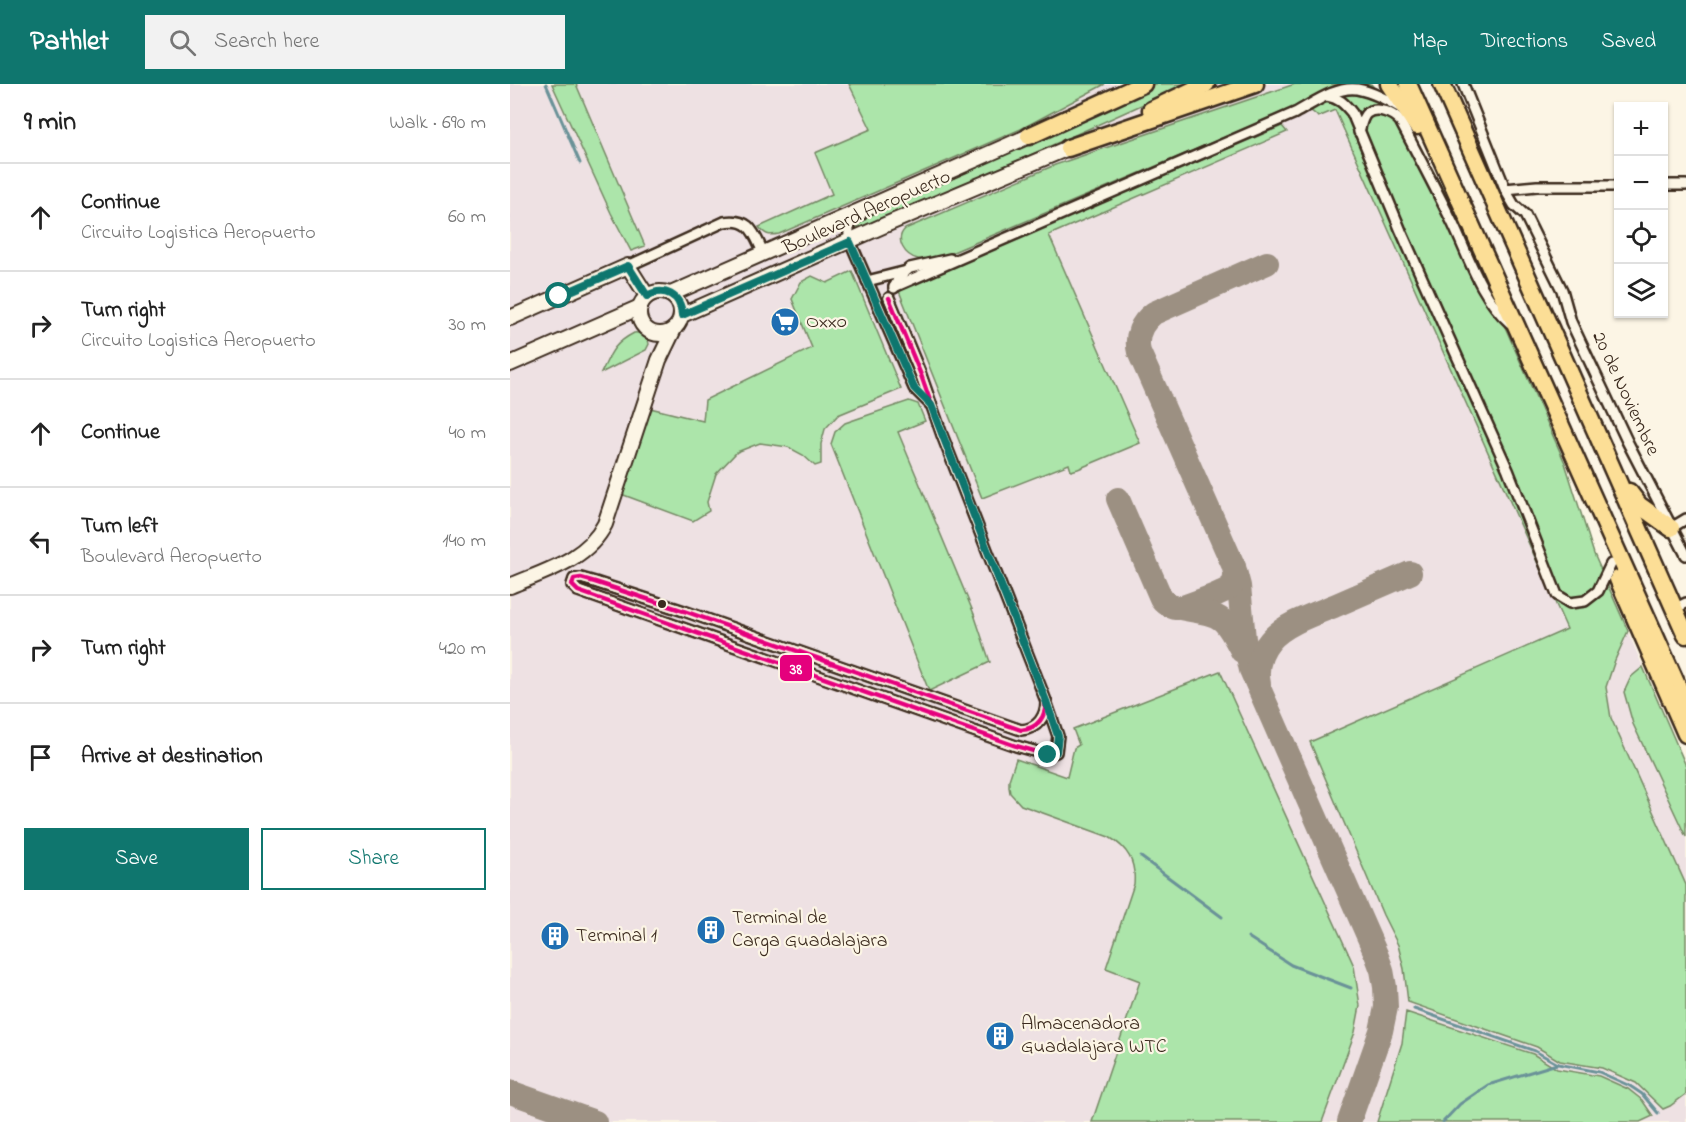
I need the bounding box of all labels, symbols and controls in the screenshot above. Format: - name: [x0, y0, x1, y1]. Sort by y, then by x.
- search box: [145, 15, 565, 69]
- text: Pathlet: [30, 22, 109, 63]
- icon: search: [166, 26, 199, 59]
- text: Search here: [214, 26, 319, 58]
- text: Map: [1412, 27, 1448, 57]
- text: Directions: [1481, 27, 1568, 57]
- text: Saved: [1601, 27, 1656, 57]
- map controls: [1614, 102, 1668, 318]
- button: +: [1614, 102, 1668, 156]
- text: 9 min: [24, 104, 76, 142]
- text: Walk · 690 m: [389, 109, 486, 138]
- button: −: [1614, 156, 1668, 210]
- street label: Boulevard Aeropuerto: [778, 163, 956, 263]
- text: Continue: [81, 187, 160, 219]
- icon: ahead: [24, 201, 57, 234]
- text: 60 m: [448, 203, 486, 232]
- button: locate: [1614, 210, 1668, 264]
- text: Circuito Logistica Aeropuerto: [81, 219, 316, 248]
- button: layers: [1614, 264, 1668, 318]
- route start: [545, 282, 571, 308]
- text: Turn right: [81, 295, 166, 327]
- supermarket icon: Oxxo: [769, 306, 801, 338]
- place label: Oxxo: [806, 308, 847, 337]
- icon: right: [24, 309, 57, 342]
- text: 30 m: [449, 311, 486, 340]
- text: Circuito Logistica Aeropuerto: [81, 327, 316, 356]
- street label: 20 de Noviembre: [1584, 327, 1667, 461]
- icon: ahead: [24, 417, 57, 450]
- text: Continue: [81, 417, 160, 449]
- text: 40 m: [449, 419, 486, 448]
- text: Turn left: [81, 511, 158, 543]
- icon: left: [24, 525, 57, 558]
- text: 140 m: [442, 527, 486, 556]
- text: Boulevard Aeropuerto: [81, 543, 262, 572]
- unlabelled marker: [656, 598, 668, 610]
- icon: right: [24, 633, 57, 666]
- text: Turn right: [81, 633, 166, 665]
- text: 420 m: [439, 635, 486, 664]
- line badge: 38: [779, 654, 813, 682]
- text: 38: [789, 658, 802, 682]
- icon: arrive: [24, 741, 57, 774]
- text: Arrive at destination: [81, 741, 263, 773]
- route end: [1034, 741, 1060, 767]
- button: Save: [24, 828, 249, 890]
- button: Share: [261, 828, 486, 890]
- place label: Terminal de Carga Guadalajara: [732, 904, 888, 957]
- building icon: Terminal de Carga Guadalajara: [695, 914, 727, 946]
- building icon: Terminal 1: [539, 920, 571, 952]
- place label: Terminal 1: [576, 922, 657, 951]
- place label: Almacenadora Guadalajara WTC: [1021, 1010, 1167, 1062]
- building icon: Almacenadora Guadalajara WTC: [984, 1020, 1016, 1052]

